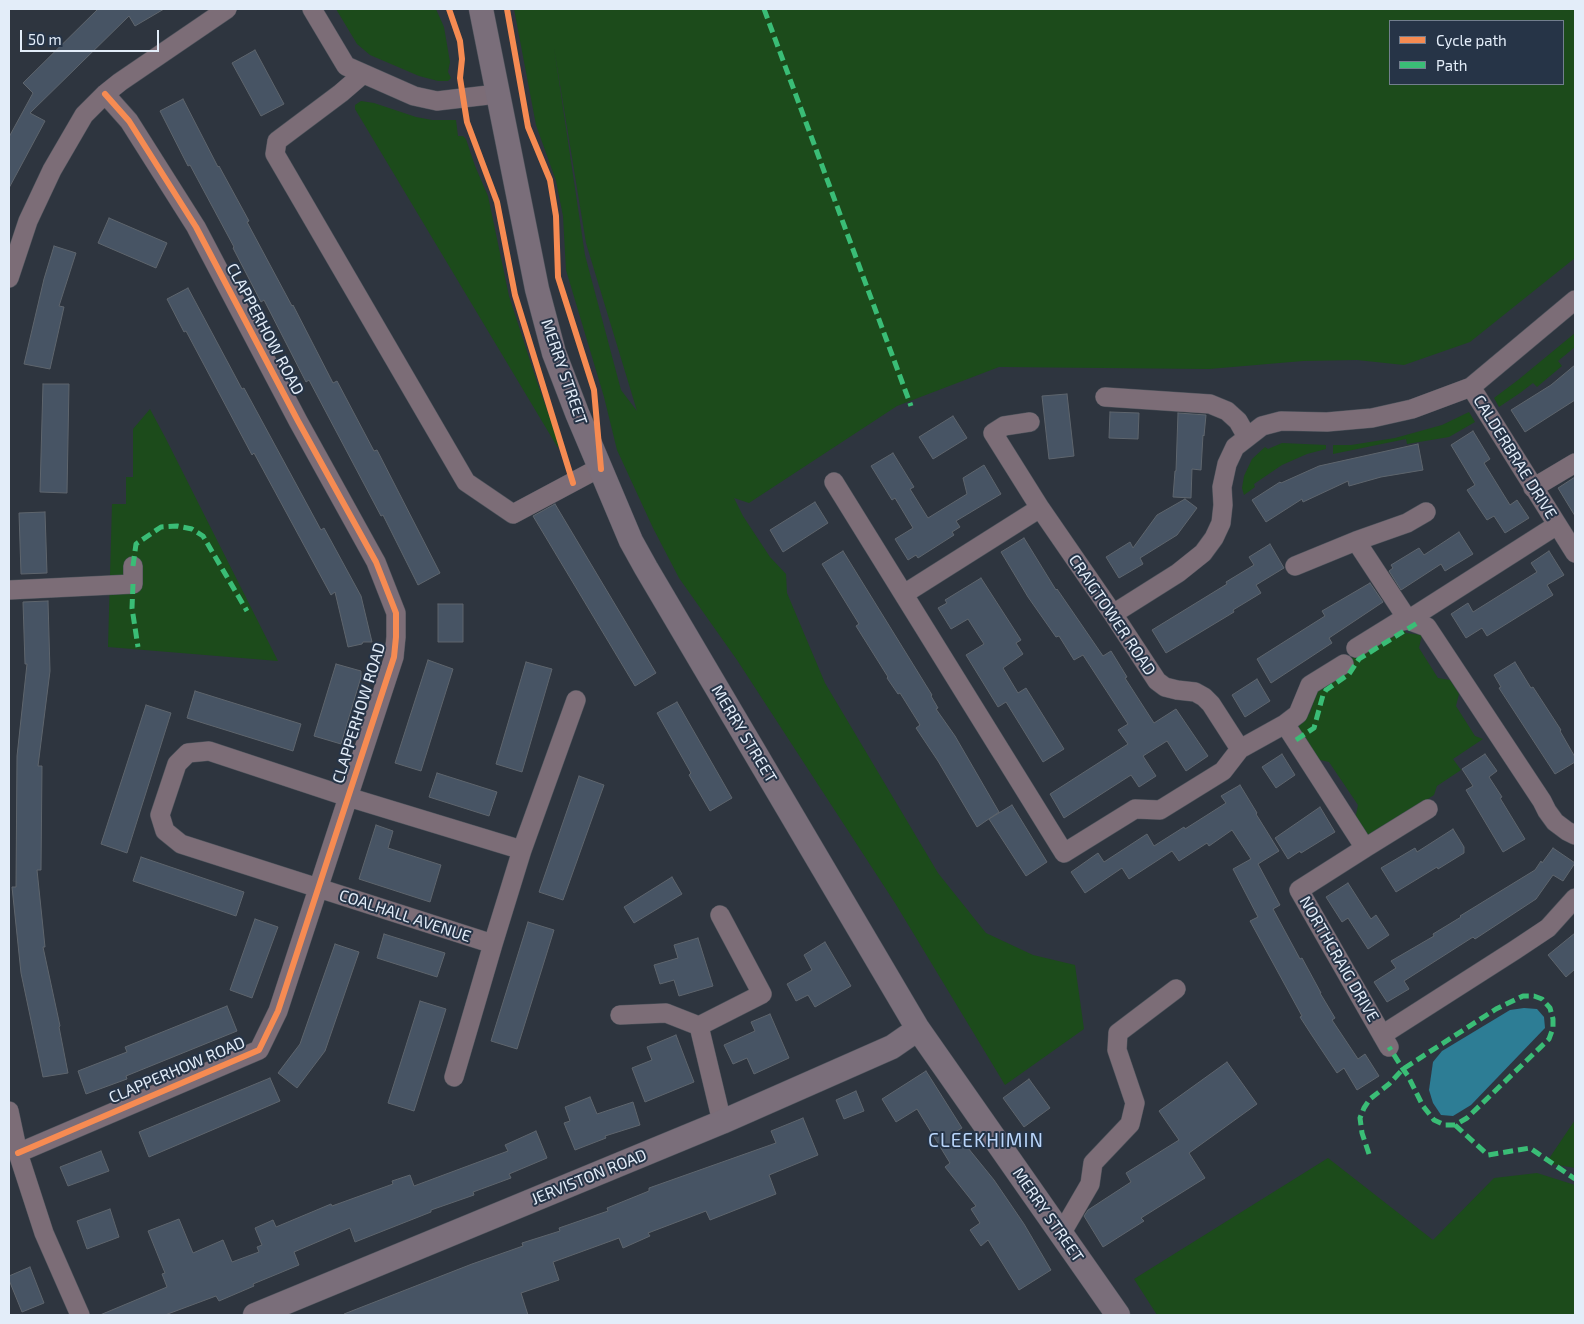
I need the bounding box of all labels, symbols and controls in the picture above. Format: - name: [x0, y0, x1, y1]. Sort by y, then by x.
- scale bar: [22, 20, 161, 52]
- legend: [1389, 20, 1564, 85]
- text: 50 m: [28, 30, 62, 48]
- text: Cycle path: [1436, 31, 1507, 49]
- text: Path: [1436, 56, 1467, 74]
- street label: CLAPPERHOW ROAD: [222, 260, 308, 398]
- street label: MERRY STREET: [537, 317, 591, 427]
- street label: CALDERBRAE DRIVE: [1469, 392, 1561, 522]
- street label: CRAIGTOWER ROAD: [1064, 551, 1160, 679]
- street label: CLAPPERHOW ROAD: [328, 640, 390, 786]
- street label: MERRY STREET: [707, 682, 781, 786]
- street label: COALHALL AVENUE: [337, 886, 473, 946]
- street label: NORTHCRAIG DRIVE: [1295, 893, 1383, 1025]
- street label: CLAPPERHOW ROAD: [106, 1033, 248, 1107]
- district label: CLEEKHIMIN: [927, 1130, 1045, 1152]
- street label: JERVISTON ROAD: [528, 1145, 650, 1209]
- street label: MERRY STREET: [1008, 1164, 1088, 1266]

